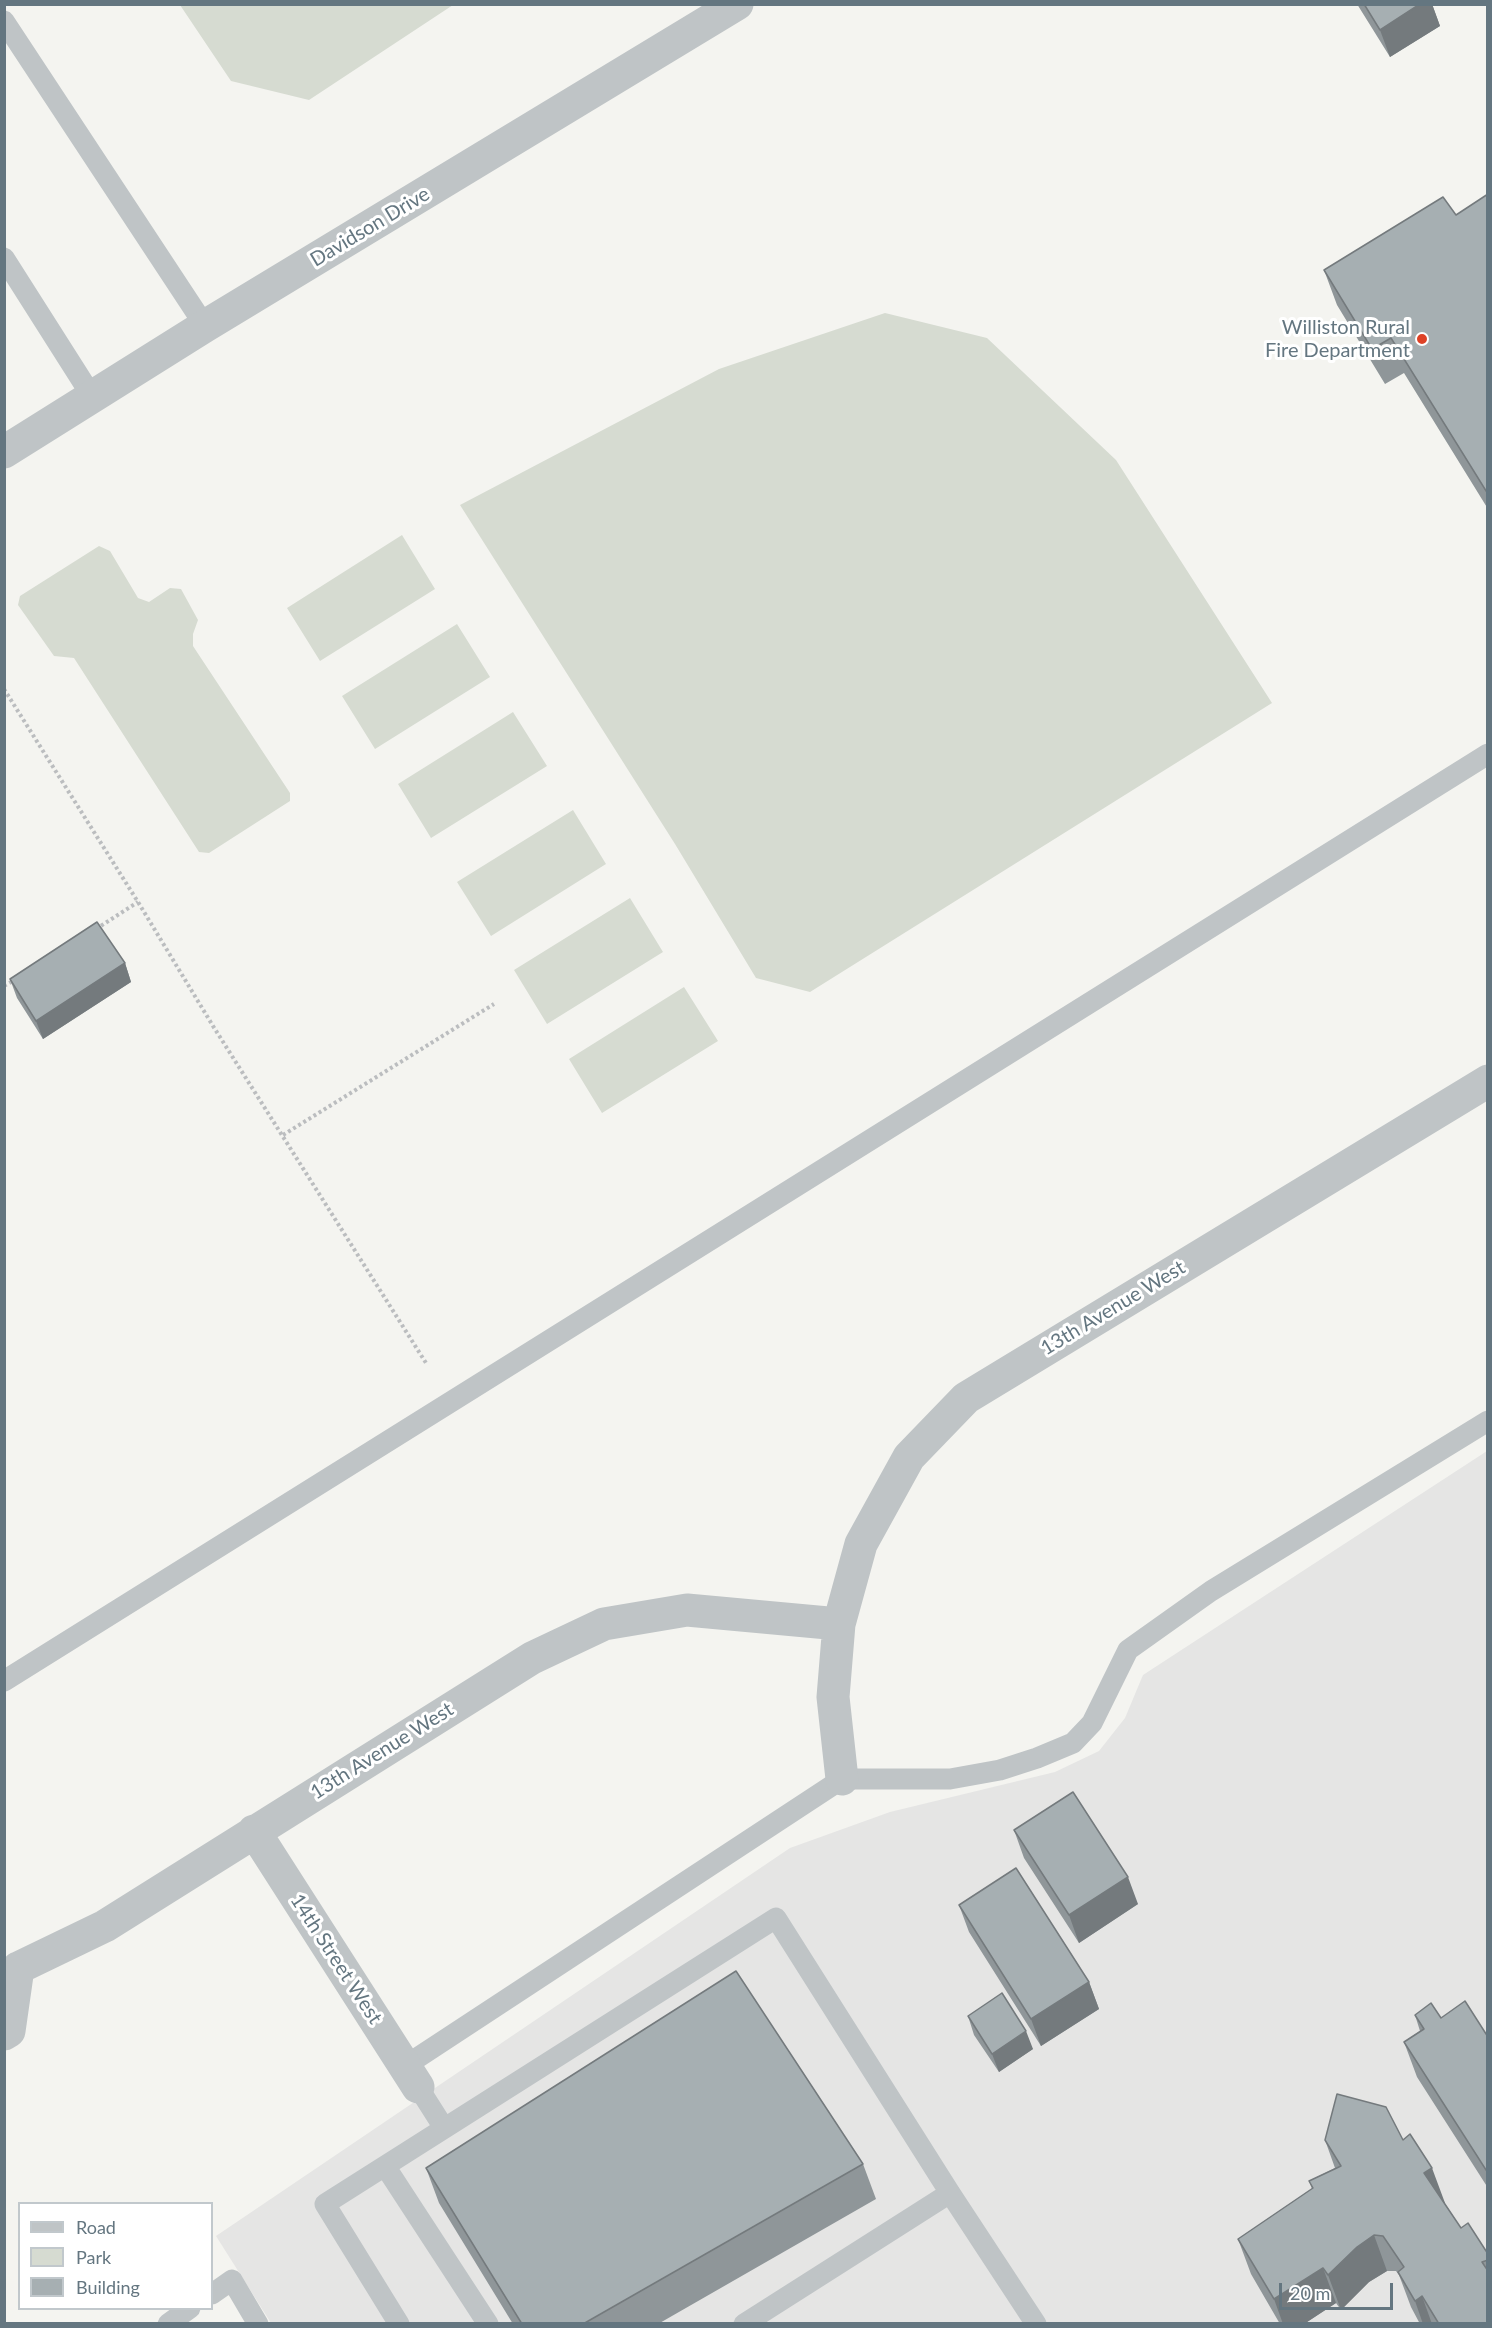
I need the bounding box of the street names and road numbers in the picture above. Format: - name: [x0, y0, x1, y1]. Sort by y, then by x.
- street label: Davidson Drive: [306, 182, 434, 272]
- street label: 13th Avenue West: [1037, 1255, 1189, 1361]
- street label: 13th Avenue West: [306, 1697, 458, 1805]
- street label: 14th Street West: [285, 1889, 387, 2029]

